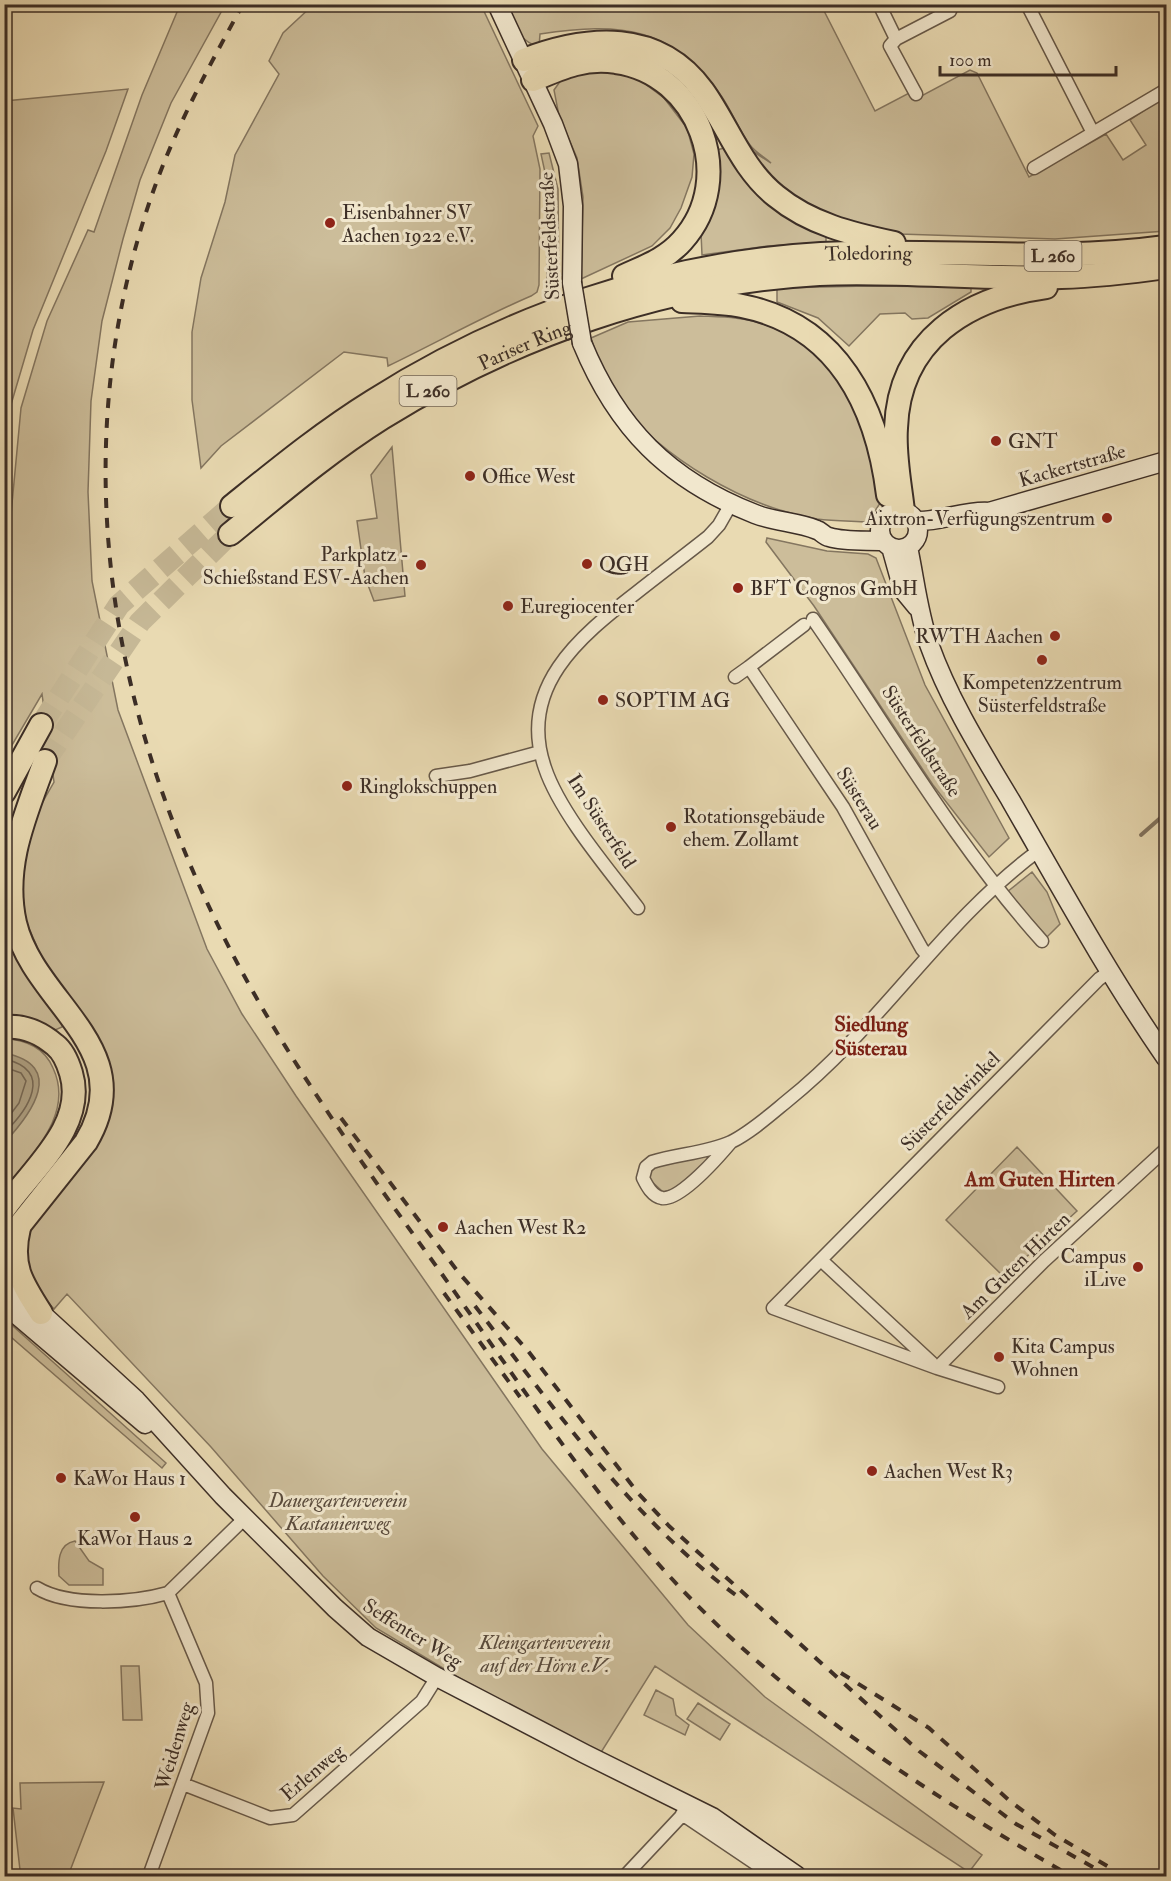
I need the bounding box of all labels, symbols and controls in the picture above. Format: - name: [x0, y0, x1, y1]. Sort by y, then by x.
- scale bar: [940, 39, 1116, 77]
- text: 100 m: [949, 49, 992, 72]
- street label: Süsterfeldstraße: [534, 171, 565, 301]
- place label: Eisenbahner SV Aachen 1922 e.V.: [341, 200, 474, 248]
- marker: Eisenbahner SV Aachen 1922 e.V.: [323, 216, 337, 230]
- street label: Toledoring: [824, 240, 914, 267]
- road number: L 260: [1024, 241, 1082, 271]
- street label: Pariser Ring: [474, 314, 576, 376]
- road number: L 260: [400, 376, 456, 406]
- place label: GNT: [1008, 429, 1058, 454]
- marker: GNT: [989, 434, 1003, 448]
- street label: Kackertstraße: [1016, 438, 1128, 493]
- place label: Office West: [482, 464, 576, 489]
- marker: Office West: [463, 469, 477, 483]
- place label: Aixtron-Verfügungszentrum: [864, 506, 1095, 531]
- marker: Aixtron-Verfügungszentrum: [1100, 511, 1114, 525]
- place label: Parkplatz - Schießstand ESV-Aachen: [203, 542, 409, 590]
- place label: QGH: [599, 552, 649, 577]
- marker: QGH: [580, 557, 594, 571]
- marker: Parkplatz - Schießstand ESV-Aachen: [414, 558, 428, 572]
- place label: BFT Cognos GmbH: [750, 576, 918, 601]
- marker: BFT Cognos GmbH: [731, 581, 745, 595]
- place label: Euregiocenter: [520, 594, 635, 619]
- marker: Euregiocenter: [501, 599, 515, 613]
- place label: RWTH Aachen: [915, 624, 1043, 649]
- marker: RWTH Aachen: [1048, 629, 1062, 643]
- marker: Kompetenzzentrum Süsterfeldstraße: [1035, 653, 1049, 667]
- place label: Kompetenzzentrum Süsterfeldstraße: [962, 670, 1123, 718]
- street label: Süsterfeldstraße: [876, 681, 967, 802]
- place label: SOPTIM AG: [615, 688, 730, 713]
- marker: SOPTIM AG: [596, 693, 610, 707]
- street label: Süsterau: [831, 762, 888, 834]
- street label: Im Süsterfeld: [562, 769, 642, 873]
- place label: Ringlokschuppen: [359, 774, 497, 800]
- marker: Ringlokschuppen: [340, 779, 354, 793]
- place label: Rotationsgebäude ehem. Zollamt: [683, 804, 825, 852]
- marker: Rotationsgebäude ehem. Zollamt: [664, 820, 678, 834]
- district label: Siedlung Süsterau: [834, 1011, 908, 1062]
- street label: Süsterfeldwinkel: [895, 1046, 1005, 1156]
- district label: Am Guten Hirten: [964, 1166, 1115, 1193]
- street label: Am Guten Hirten: [954, 1207, 1076, 1325]
- place label: Aachen West R2: [454, 1215, 586, 1240]
- marker: Aachen West R2: [436, 1220, 450, 1234]
- place label: Campus iLive: [1061, 1244, 1126, 1292]
- marker: Campus iLive: [1131, 1260, 1145, 1274]
- place label: Kita Campus Wohnen: [1010, 1334, 1115, 1382]
- marker: Kita Campus Wohnen: [992, 1350, 1006, 1364]
- place label: Aachen West R3: [883, 1459, 1013, 1484]
- marker: Aachen West R3: [865, 1464, 879, 1478]
- place label: KaWo1 Haus 1: [73, 1466, 186, 1491]
- marker: KaWo1 Haus 1: [54, 1471, 68, 1485]
- park label: Dauergartenverein Kastanienweg: [268, 1488, 407, 1536]
- marker: KaWo1 Haus 2: [128, 1510, 142, 1524]
- place label: KaWo1 Haus 2: [77, 1526, 193, 1551]
- street label: Seffenter Weg: [358, 1593, 468, 1675]
- park label: Kleingartenverein auf der Hörn e.V.: [478, 1630, 611, 1678]
- street label: Weidenweg: [149, 1698, 200, 1794]
- street label: Erlenweg: [275, 1738, 350, 1806]

